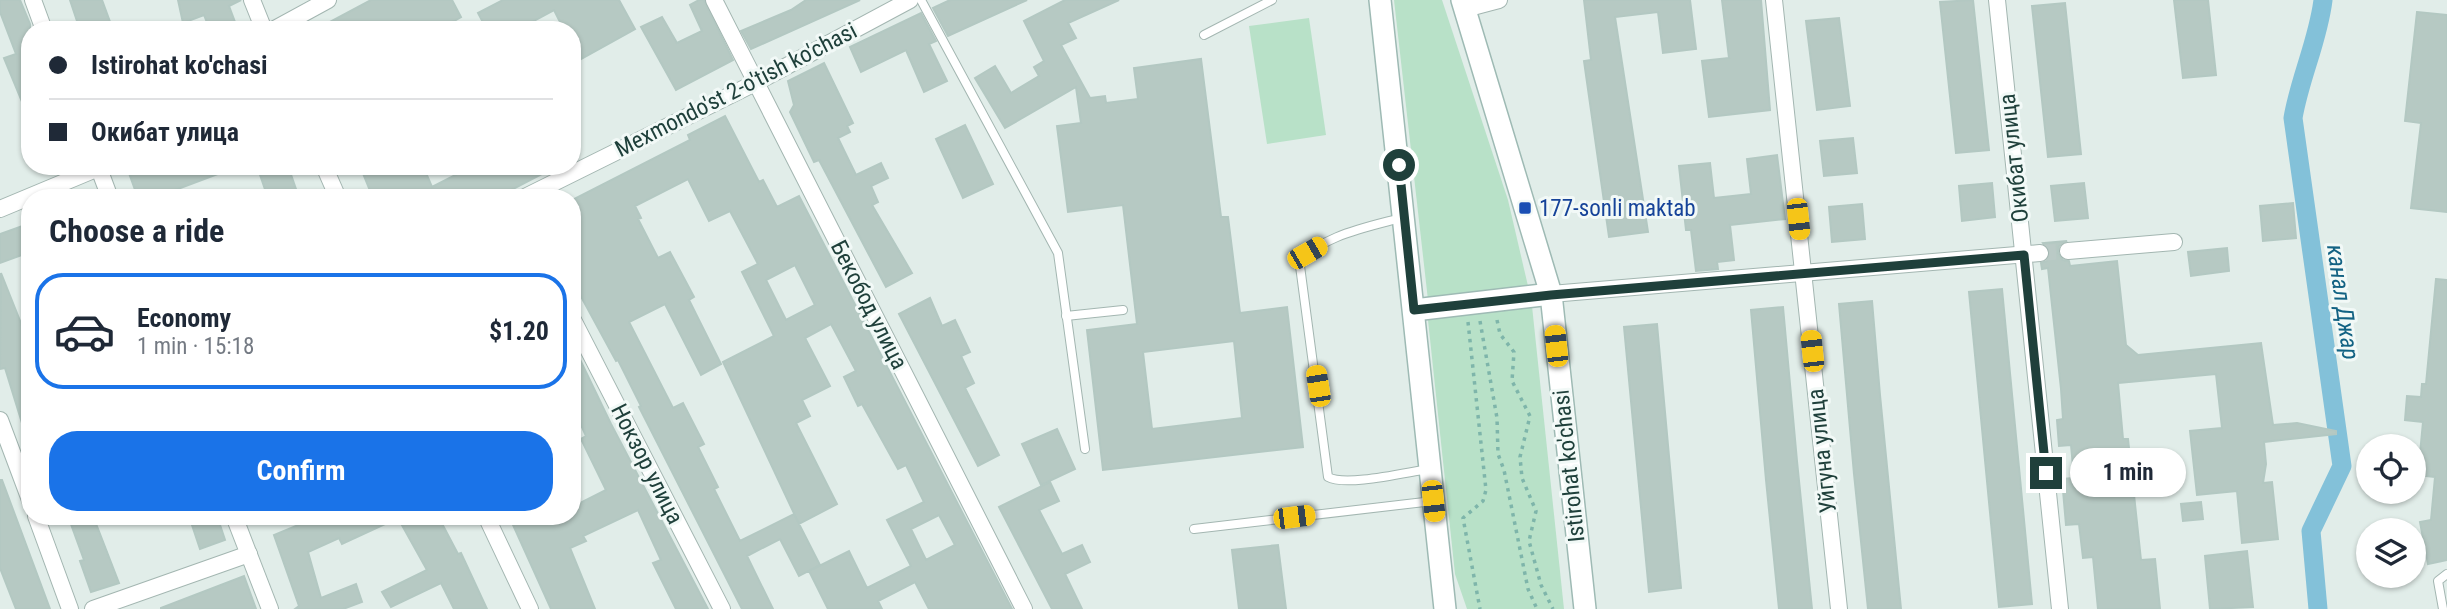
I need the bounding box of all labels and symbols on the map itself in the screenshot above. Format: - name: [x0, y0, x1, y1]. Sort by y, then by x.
- street label: Mexmondo'st 2-o'tish ko'chasi: [611, 17, 861, 163]
- street label: Окибат улица: [1994, 92, 2034, 224]
- route start: [1383, 149, 1415, 181]
- place label: 177-sonli maktab: [1539, 195, 1696, 222]
- car: [1786, 197, 1811, 241]
- marker: 177-sonli maktab: [1517, 200, 1533, 216]
- car: [1284, 233, 1331, 273]
- street label: Бекобод улица: [825, 236, 913, 374]
- water label: канал Джар: [2321, 243, 2365, 361]
- car: [1544, 324, 1569, 368]
- car: [1800, 329, 1825, 373]
- car: [1305, 364, 1332, 408]
- street label: Уйгуна улица: [1802, 387, 1842, 515]
- street label: Istirohat ko'chasi: [1548, 388, 1590, 544]
- street label: Нокзор улица: [605, 400, 689, 528]
- callout: 1 min: [2070, 448, 2186, 498]
- route end: [2030, 457, 2062, 489]
- car: [1421, 479, 1446, 523]
- car: [1272, 504, 1317, 530]

